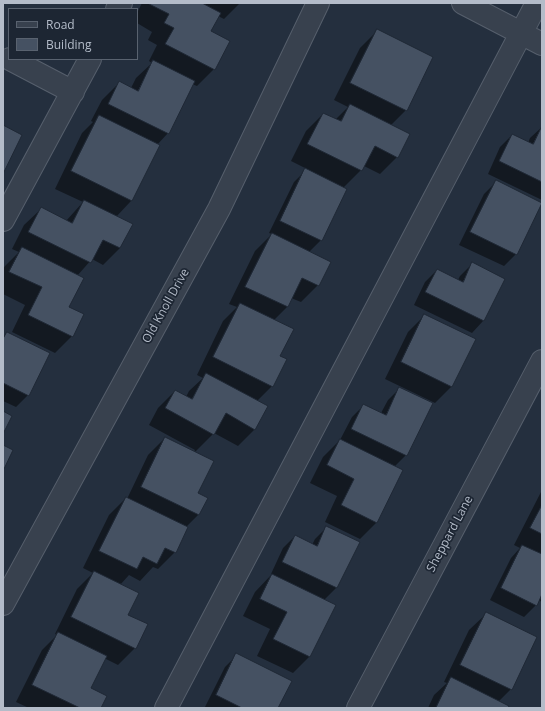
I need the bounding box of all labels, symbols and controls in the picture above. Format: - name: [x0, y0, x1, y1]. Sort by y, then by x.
- legend: [8, 8, 138, 60]
- text: Road: [46, 16, 75, 33]
- text: Building: [46, 36, 91, 53]
- street label: Old Knoll Drive: [140, 266, 192, 346]
- street label: Sheppard Lane: [424, 493, 476, 575]

